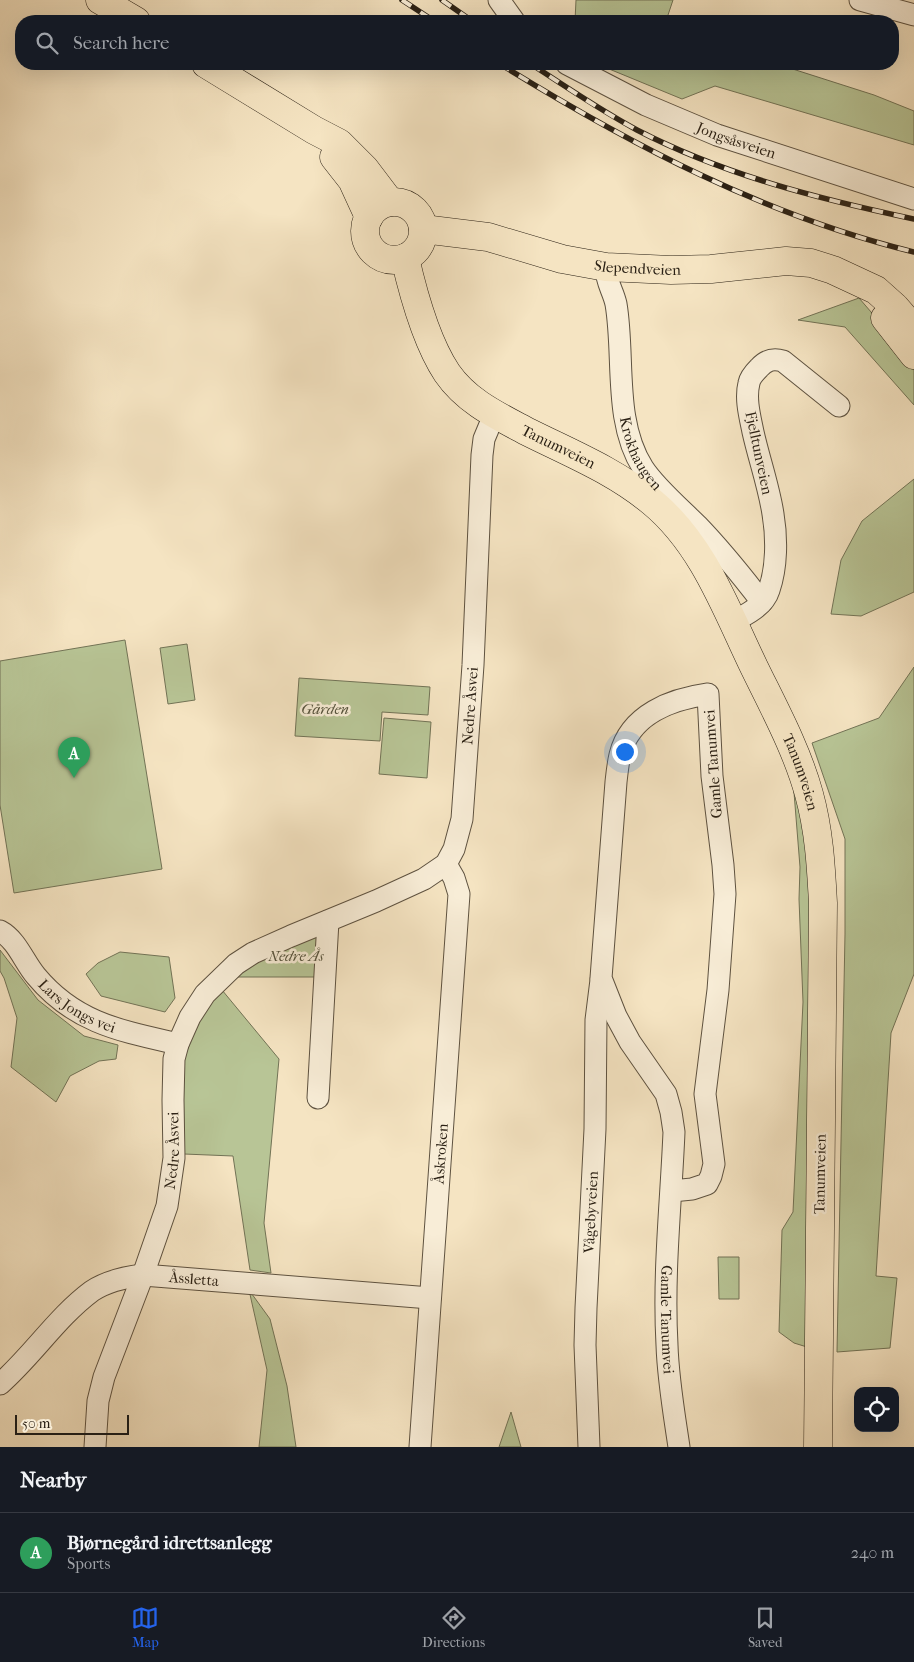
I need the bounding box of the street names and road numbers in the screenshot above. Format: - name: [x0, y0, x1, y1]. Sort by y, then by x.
- street label: Jongsåsveien: [693, 118, 778, 163]
- street label: Slependveien: [593, 256, 681, 279]
- street label: Fjelltunveien: [741, 410, 777, 497]
- street label: Krokhaugen: [616, 415, 666, 494]
- street label: Tanumveien: [518, 421, 599, 473]
- street label: Nedre Åsvei: [458, 666, 482, 745]
- street label: Gamle Tanumvei: [700, 709, 726, 819]
- street label: Tanumveien: [779, 731, 822, 813]
- street label: Lars Jongs vei: [34, 976, 119, 1037]
- street label: Nedre Åsvei: [161, 1111, 183, 1191]
- street label: Åskroken: [430, 1123, 452, 1186]
- street label: Tanumveien: [810, 1134, 830, 1214]
- street label: Vågebyveien: [580, 1170, 602, 1255]
- street label: Gamle Tanumvei: [657, 1265, 678, 1375]
- street label: Åssletta: [167, 1268, 221, 1290]

